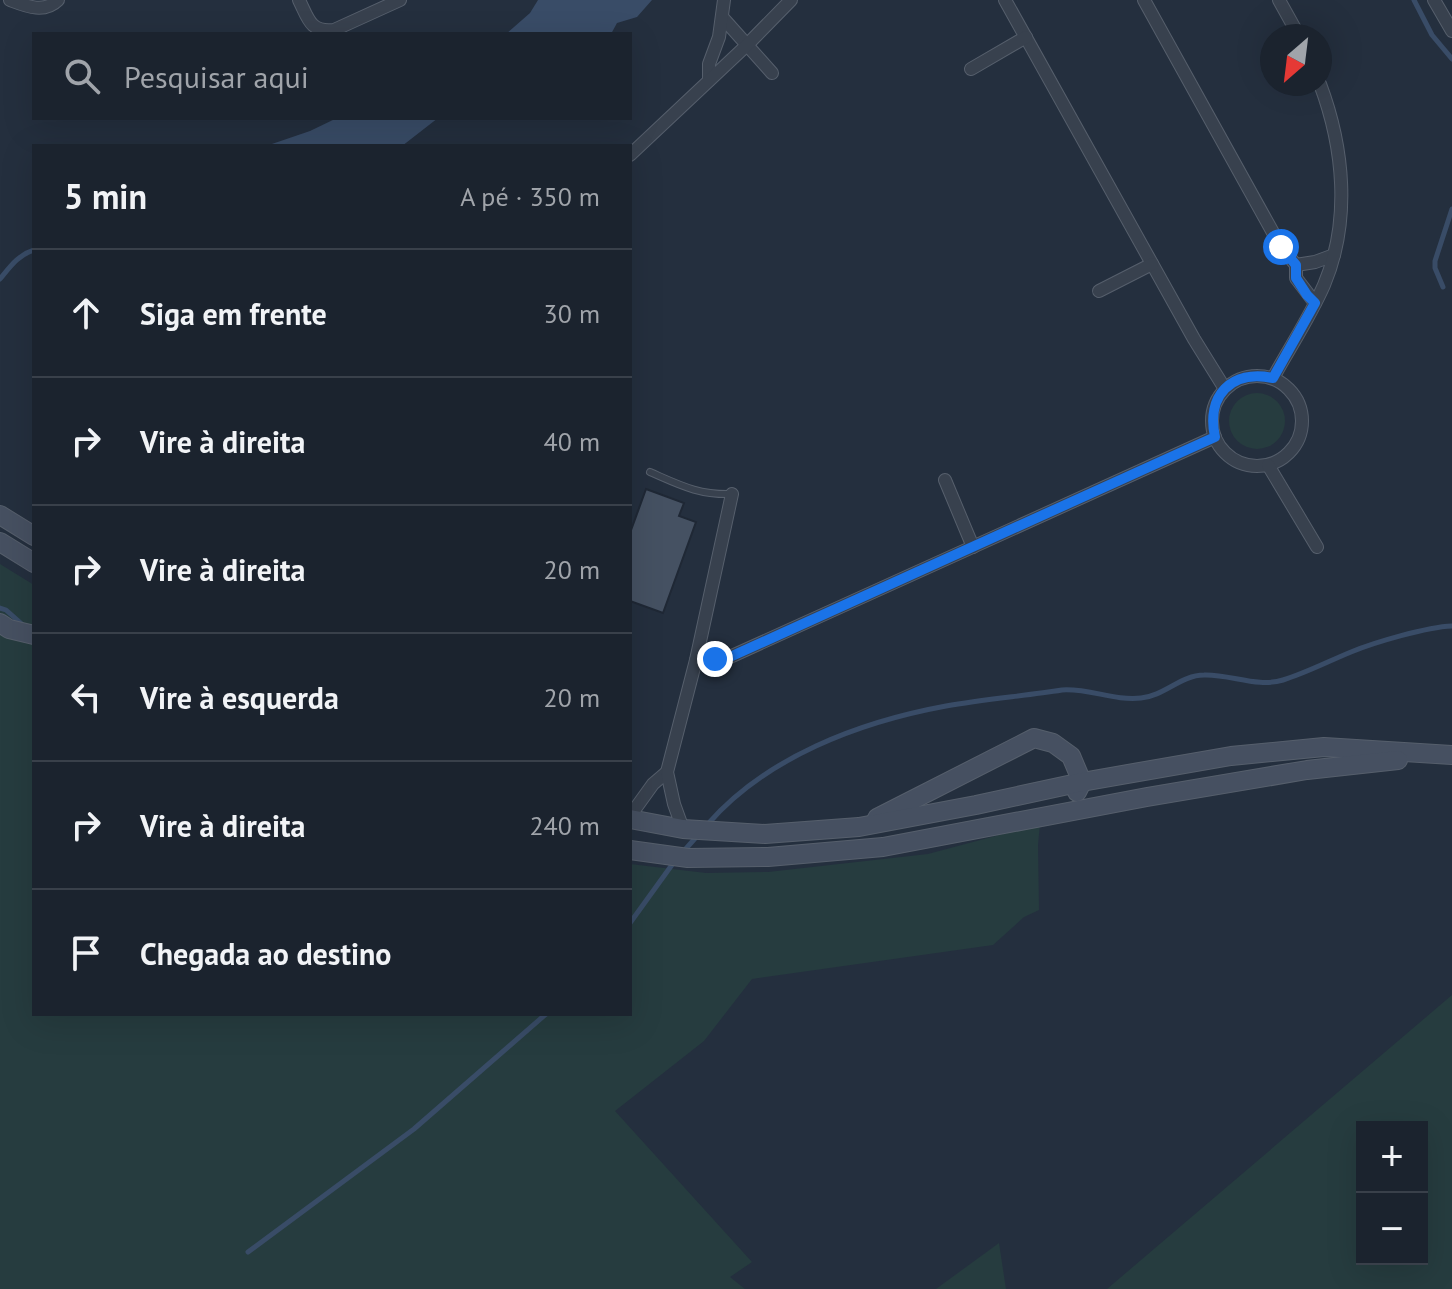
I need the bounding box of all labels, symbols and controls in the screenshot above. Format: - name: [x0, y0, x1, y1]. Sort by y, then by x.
- north arrow: [1260, 24, 1332, 96]
- search box: [32, 32, 632, 120]
- icon: search: [60, 54, 104, 98]
- text: Pesquisar aqui: [124, 57, 309, 96]
- text: 5 min: [64, 174, 147, 218]
- text: A pé · 350 m: [460, 180, 600, 213]
- route start: [1263, 229, 1299, 265]
- icon: ahead: [64, 291, 108, 335]
- text: Siga em frente: [140, 294, 327, 333]
- text: 30 m: [544, 297, 600, 330]
- icon: right: [64, 419, 108, 463]
- text: Vire à direita: [140, 422, 305, 461]
- text: 40 m: [544, 425, 600, 458]
- icon: right: [64, 547, 108, 591]
- text: Vire à direita: [140, 550, 305, 589]
- text: 20 m: [544, 553, 600, 586]
- route end: [697, 641, 733, 677]
- icon: left: [64, 675, 108, 719]
- text: Vire à esquerda: [140, 678, 339, 717]
- text: 20 m: [544, 681, 600, 714]
- icon: right: [64, 803, 108, 847]
- text: Vire à direita: [140, 806, 305, 845]
- text: 240 m: [529, 809, 600, 842]
- icon: arrive: [64, 931, 108, 975]
- text: Chegada ao destino: [140, 934, 391, 973]
- map controls: [1356, 1121, 1428, 1265]
- button: +: [1356, 1121, 1428, 1193]
- button: −: [1356, 1193, 1428, 1265]

